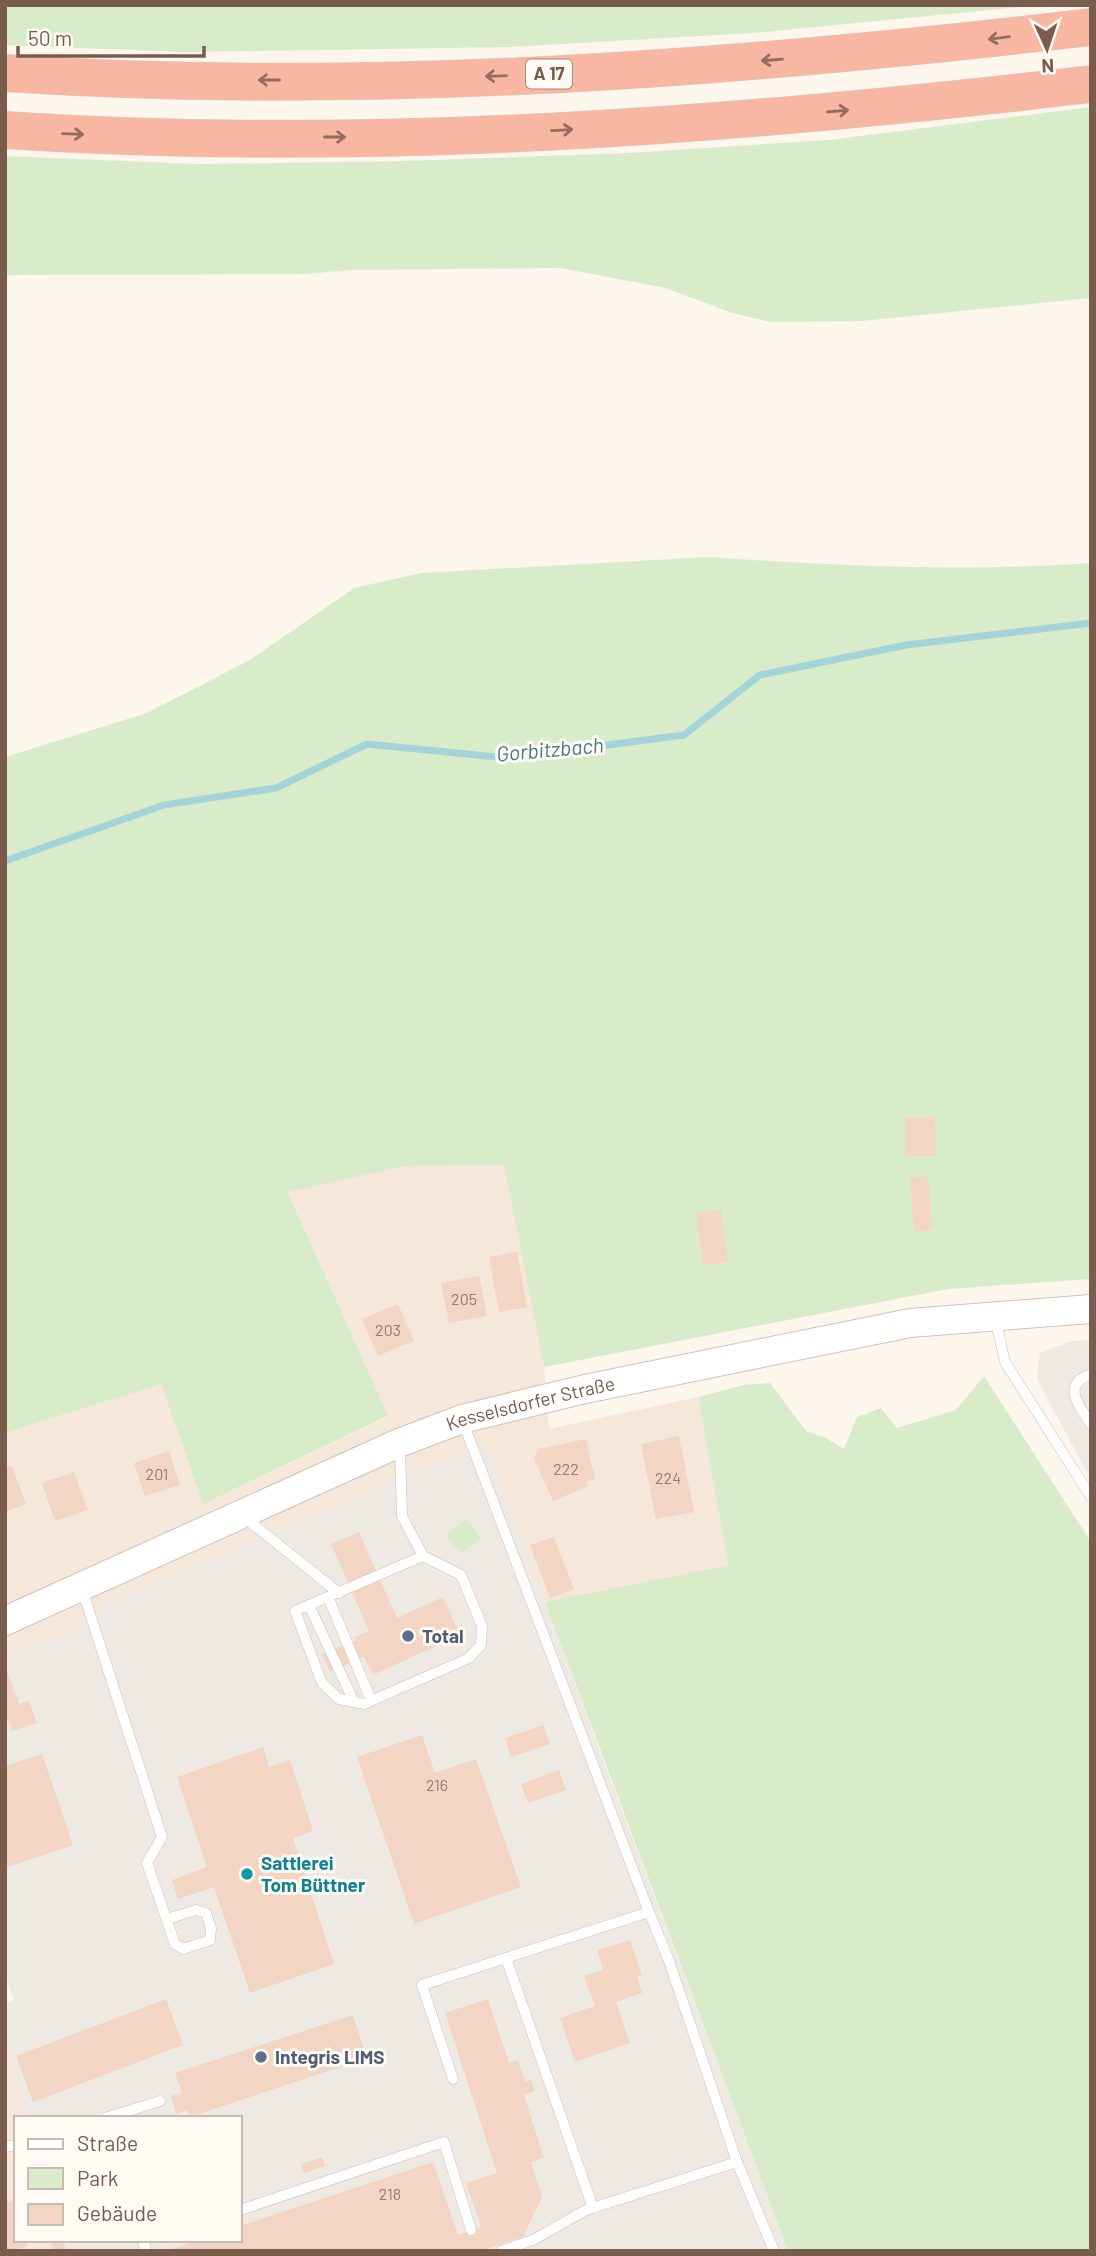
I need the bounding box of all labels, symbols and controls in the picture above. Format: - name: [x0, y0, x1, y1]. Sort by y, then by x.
- scale bar: [18, 14, 203, 58]
- north arrow: [1012, 14, 1082, 84]
- text: 50 m: [28, 25, 72, 50]
- one-way arrow: [988, 32, 1010, 45]
- one-way arrow: [761, 54, 784, 67]
- text: N: [1041, 55, 1055, 78]
- road number: A 17: [526, 60, 572, 88]
- one-way arrow: [485, 70, 508, 83]
- one-way arrow: [258, 73, 281, 87]
- one-way arrow: [826, 104, 849, 117]
- one-way arrow: [550, 124, 573, 137]
- one-way arrow: [62, 127, 85, 140]
- one-way arrow: [323, 130, 346, 144]
- water label: Gorbitzbach: [495, 731, 605, 766]
- house number: 205: [451, 1289, 477, 1308]
- house number: 203: [375, 1320, 401, 1339]
- street label: Kesselsdorfer Straße: [443, 1371, 617, 1435]
- house number: 222: [553, 1459, 579, 1478]
- house number: 201: [146, 1464, 168, 1483]
- house number: 224: [655, 1468, 681, 1487]
- place label: Total: [422, 1624, 464, 1647]
- marker: Total: [400, 1628, 416, 1644]
- house number: 216: [426, 1775, 448, 1794]
- place label: Sattlerei Tom Büttner: [261, 1851, 366, 1896]
- marker: Sattlerei Tom Büttner: [239, 1866, 255, 1882]
- place label: Integris LIMS: [275, 2045, 385, 2068]
- marker: Integris LIMS: [253, 2049, 269, 2065]
- legend: [14, 2116, 242, 2242]
- text: Straße: [77, 2130, 138, 2155]
- text: Park: [77, 2165, 118, 2190]
- house number: 218: [379, 2184, 401, 2203]
- text: Gebäude: [77, 2200, 157, 2225]

